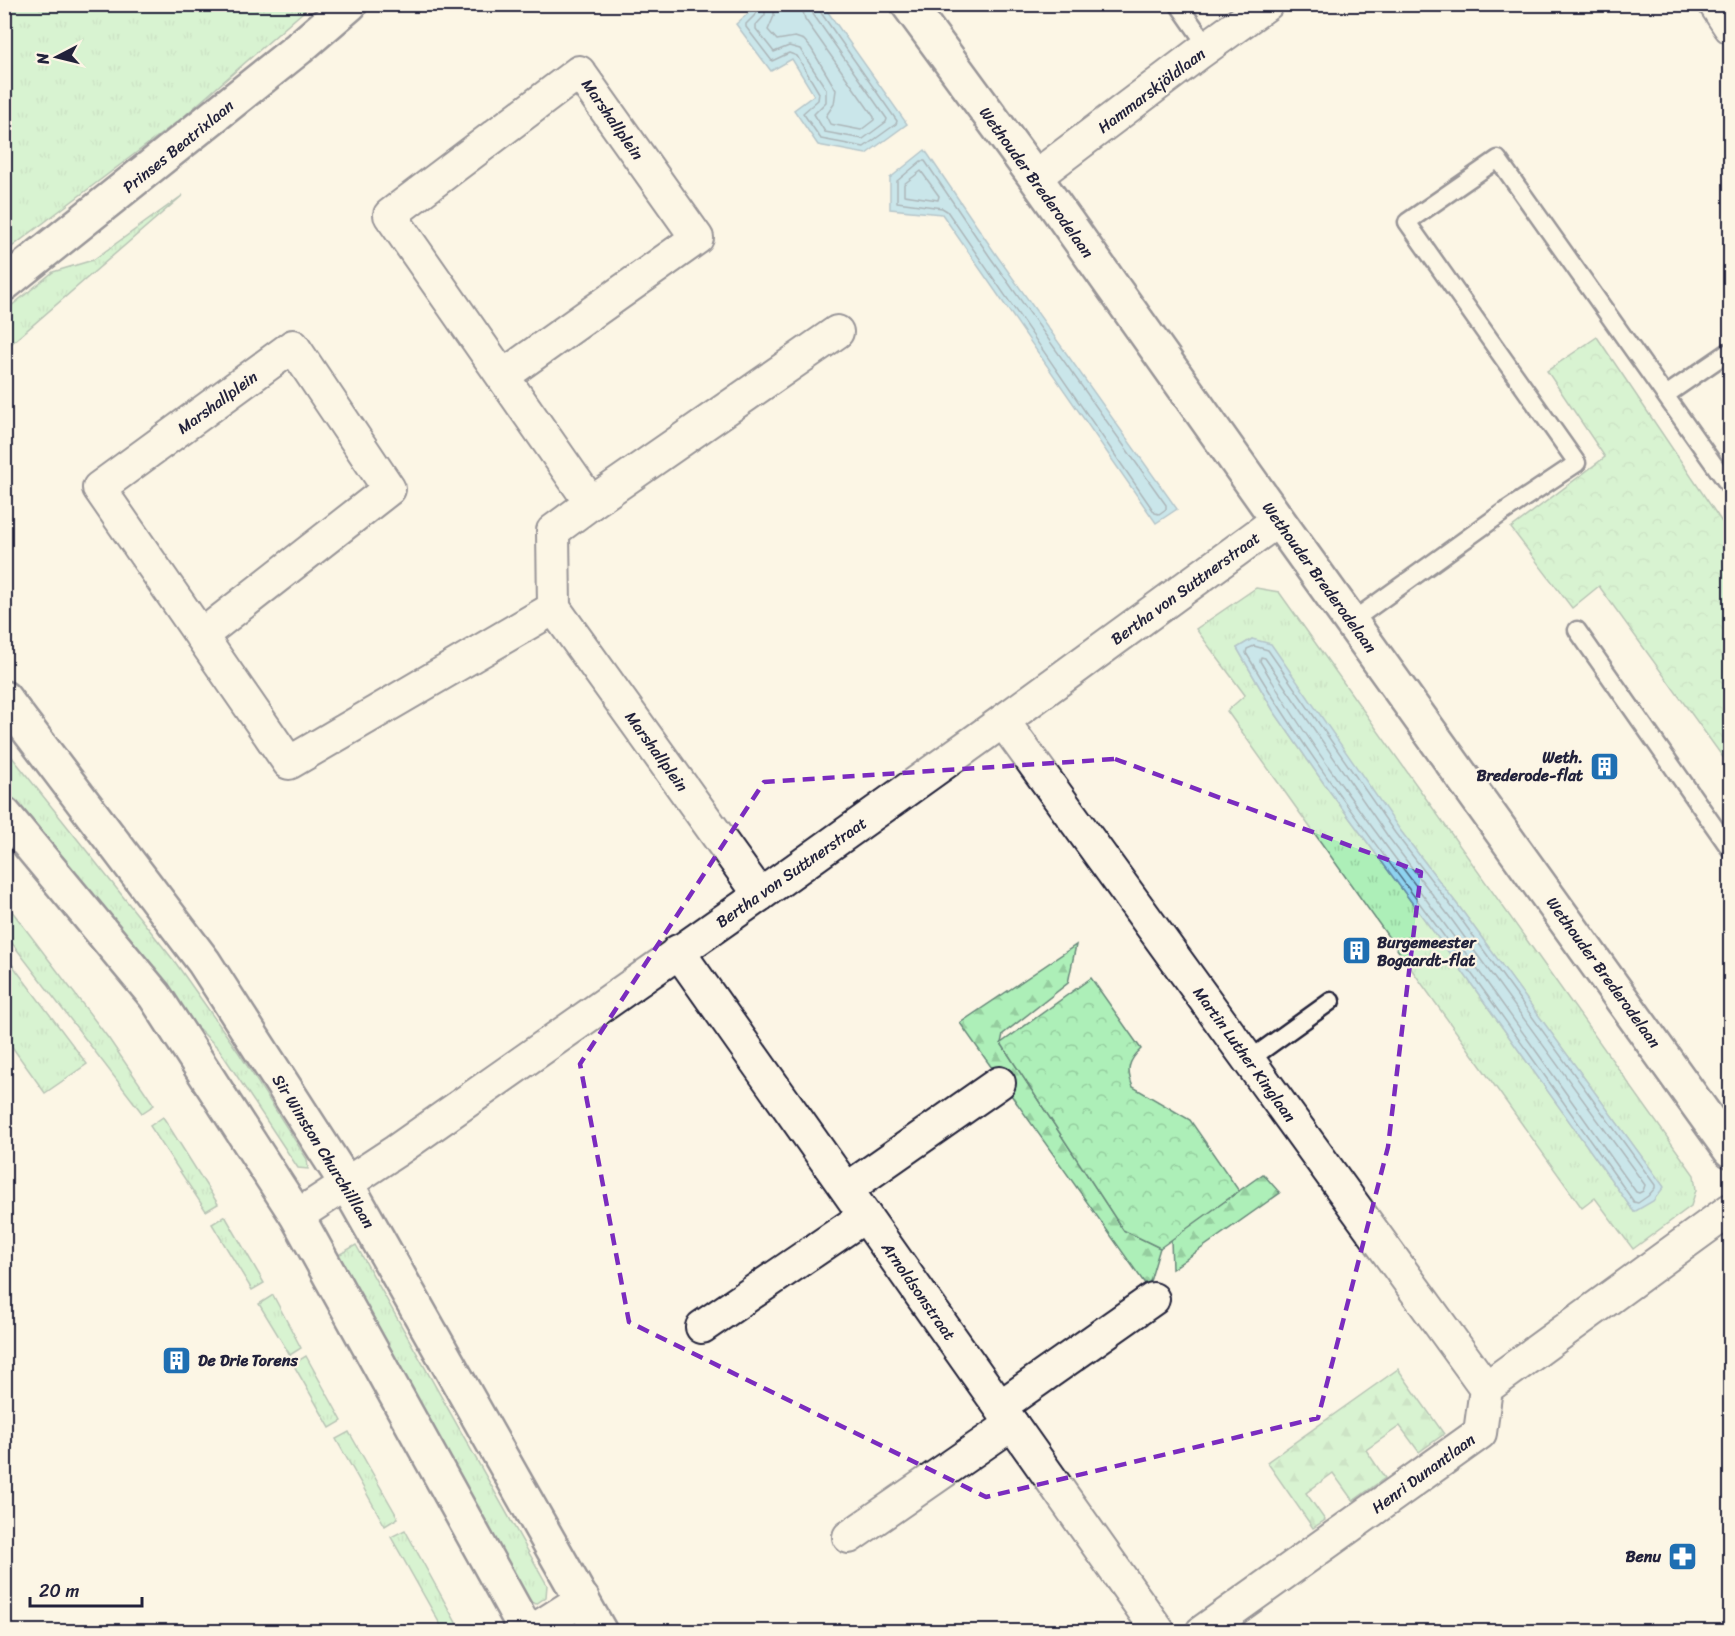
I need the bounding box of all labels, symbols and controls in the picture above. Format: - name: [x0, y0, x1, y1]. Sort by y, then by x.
- north arrow: [27, 27, 87, 87]
- street label: Hammarskjöldlaan: [1091, 40, 1212, 141]
- text: N: [27, 51, 58, 67]
- street label: Marshallplein: [574, 72, 652, 167]
- street label: Prinses Beatrixlaan: [116, 92, 241, 201]
- street label: Wethouder Brederodelaan: [971, 100, 1102, 265]
- street label: Marshallplein: [171, 363, 264, 442]
- street label: Wethouder Brederodelaan: [1254, 495, 1385, 660]
- street label: Bertha von Suttnerstraat: [1104, 524, 1266, 653]
- street label: Marshallplein: [617, 705, 696, 798]
- place label: Weth. Brederode-flat: [1476, 743, 1583, 790]
- building icon: Weth. Brederode-flat: [1588, 750, 1620, 782]
- street label: Bertha von Suttnerstraat: [710, 809, 873, 936]
- street label: Wethouder Brederodelaan: [1538, 890, 1669, 1055]
- place label: Burgemeester Bogaardt-flat: [1377, 928, 1477, 975]
- building icon: Burgemeester Bogaardt-flat: [1340, 935, 1372, 967]
- street label: Martin Luther Kinglaan: [1185, 980, 1304, 1129]
- street label: Sir Winston Churchilllaan: [264, 1068, 383, 1235]
- street label: Arnoldsonstraat: [873, 1235, 963, 1347]
- building icon: De Drie Torens: [161, 1344, 193, 1376]
- place label: De Drie Torens: [198, 1346, 298, 1375]
- street label: Henri Dunantlaan: [1365, 1425, 1482, 1521]
- pharmacy icon: Benu: [1666, 1540, 1698, 1572]
- place label: Benu: [1625, 1542, 1661, 1571]
- scale bar: [30, 1570, 142, 1608]
- text: 20 m: [39, 1575, 79, 1607]

